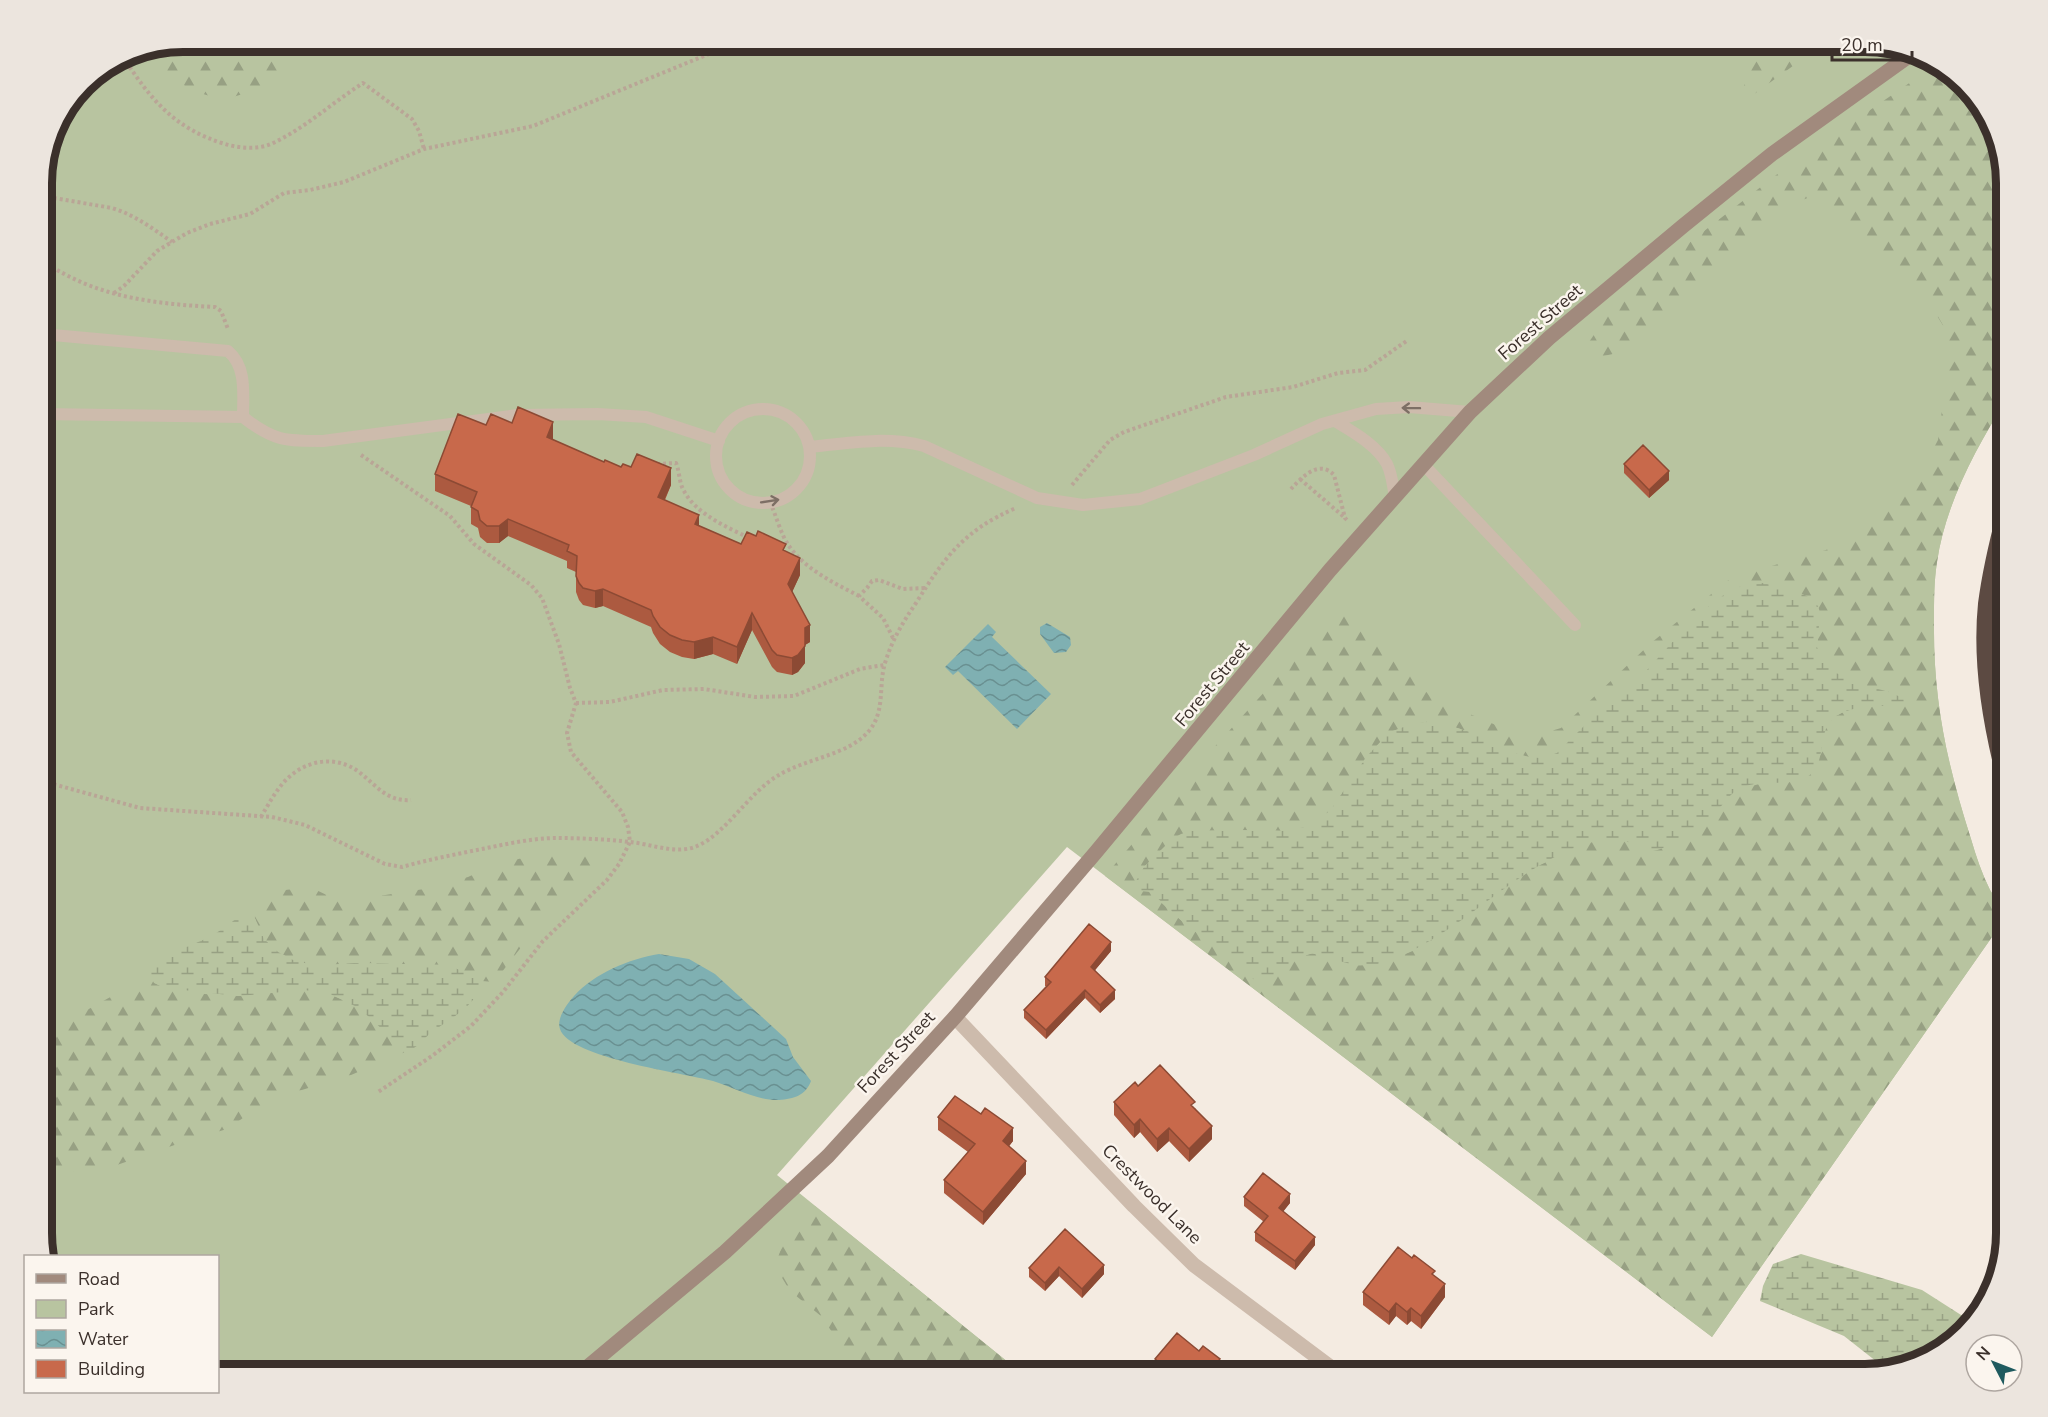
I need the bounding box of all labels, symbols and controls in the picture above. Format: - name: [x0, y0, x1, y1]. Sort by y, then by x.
- scale bar: [1832, 24, 1912, 62]
- text: 20 m: [1841, 33, 1883, 57]
- street label: Forest Street: [1493, 278, 1588, 365]
- one-way arrow: [1402, 402, 1422, 413]
- one-way arrow: [760, 495, 779, 506]
- street label: Forest Street: [1169, 636, 1255, 732]
- street label: Forest Street: [852, 1005, 941, 1098]
- street label: Crestwood Lane: [1097, 1139, 1207, 1249]
- legend: [24, 1255, 219, 1393]
- text: Road: [78, 1267, 120, 1291]
- text: Park: [78, 1297, 115, 1321]
- text: Water: [78, 1327, 129, 1351]
- north arrow: [1964, 1333, 2024, 1393]
- text: N: [1971, 1342, 1996, 1365]
- text: Building: [78, 1357, 145, 1381]

